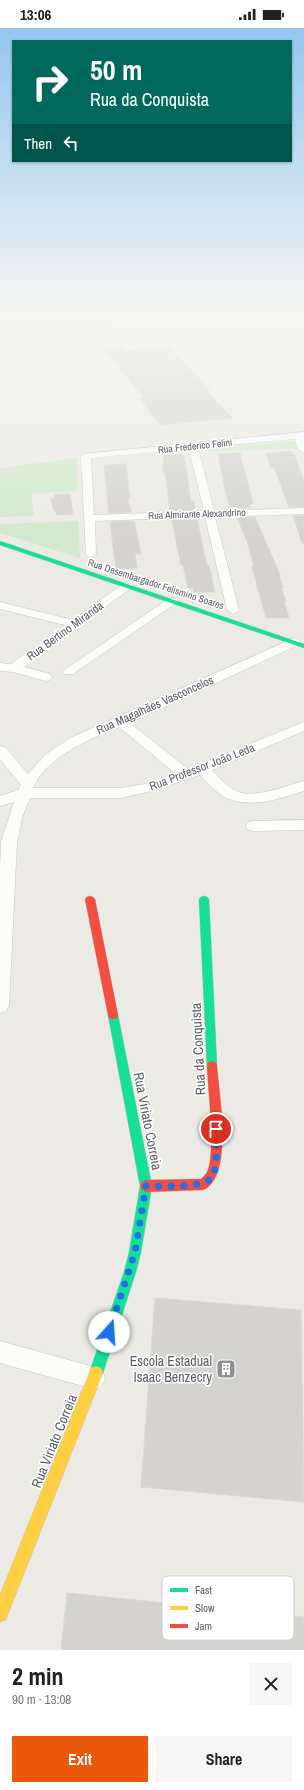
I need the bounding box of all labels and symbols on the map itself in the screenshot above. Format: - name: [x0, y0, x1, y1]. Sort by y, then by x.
- street label: Rua Frederico Felini: [157, 436, 233, 456]
- street label: Rua Almirante Alexandrino: [148, 506, 246, 522]
- street label: Rua Desembargador Felismino Soares: [86, 556, 226, 612]
- street label: Rua Bertino Miranda: [23, 597, 107, 664]
- street label: Rua Magalhães Vasconcelos: [94, 672, 216, 738]
- street label: Rua Professor João Leda: [147, 739, 257, 794]
- street label: Rua da Conquista: [187, 1002, 209, 1096]
- street label: Rua Viriato Correia: [130, 1071, 166, 1172]
- pin: [199, 1112, 233, 1146]
- position arrow: [88, 1311, 130, 1353]
- place label: Escola Estadual Isaac Benzecry: [130, 1352, 212, 1386]
- building icon: Escola Estadual Isaac Benzecry: [215, 1358, 237, 1380]
- street label: Rua Viriato Correia: [27, 1391, 81, 1490]
- legend: [162, 1576, 294, 1640]
- text: Fast: [195, 1583, 213, 1597]
- text: Slow: [195, 1601, 215, 1615]
- text: Jam: [195, 1619, 212, 1633]

